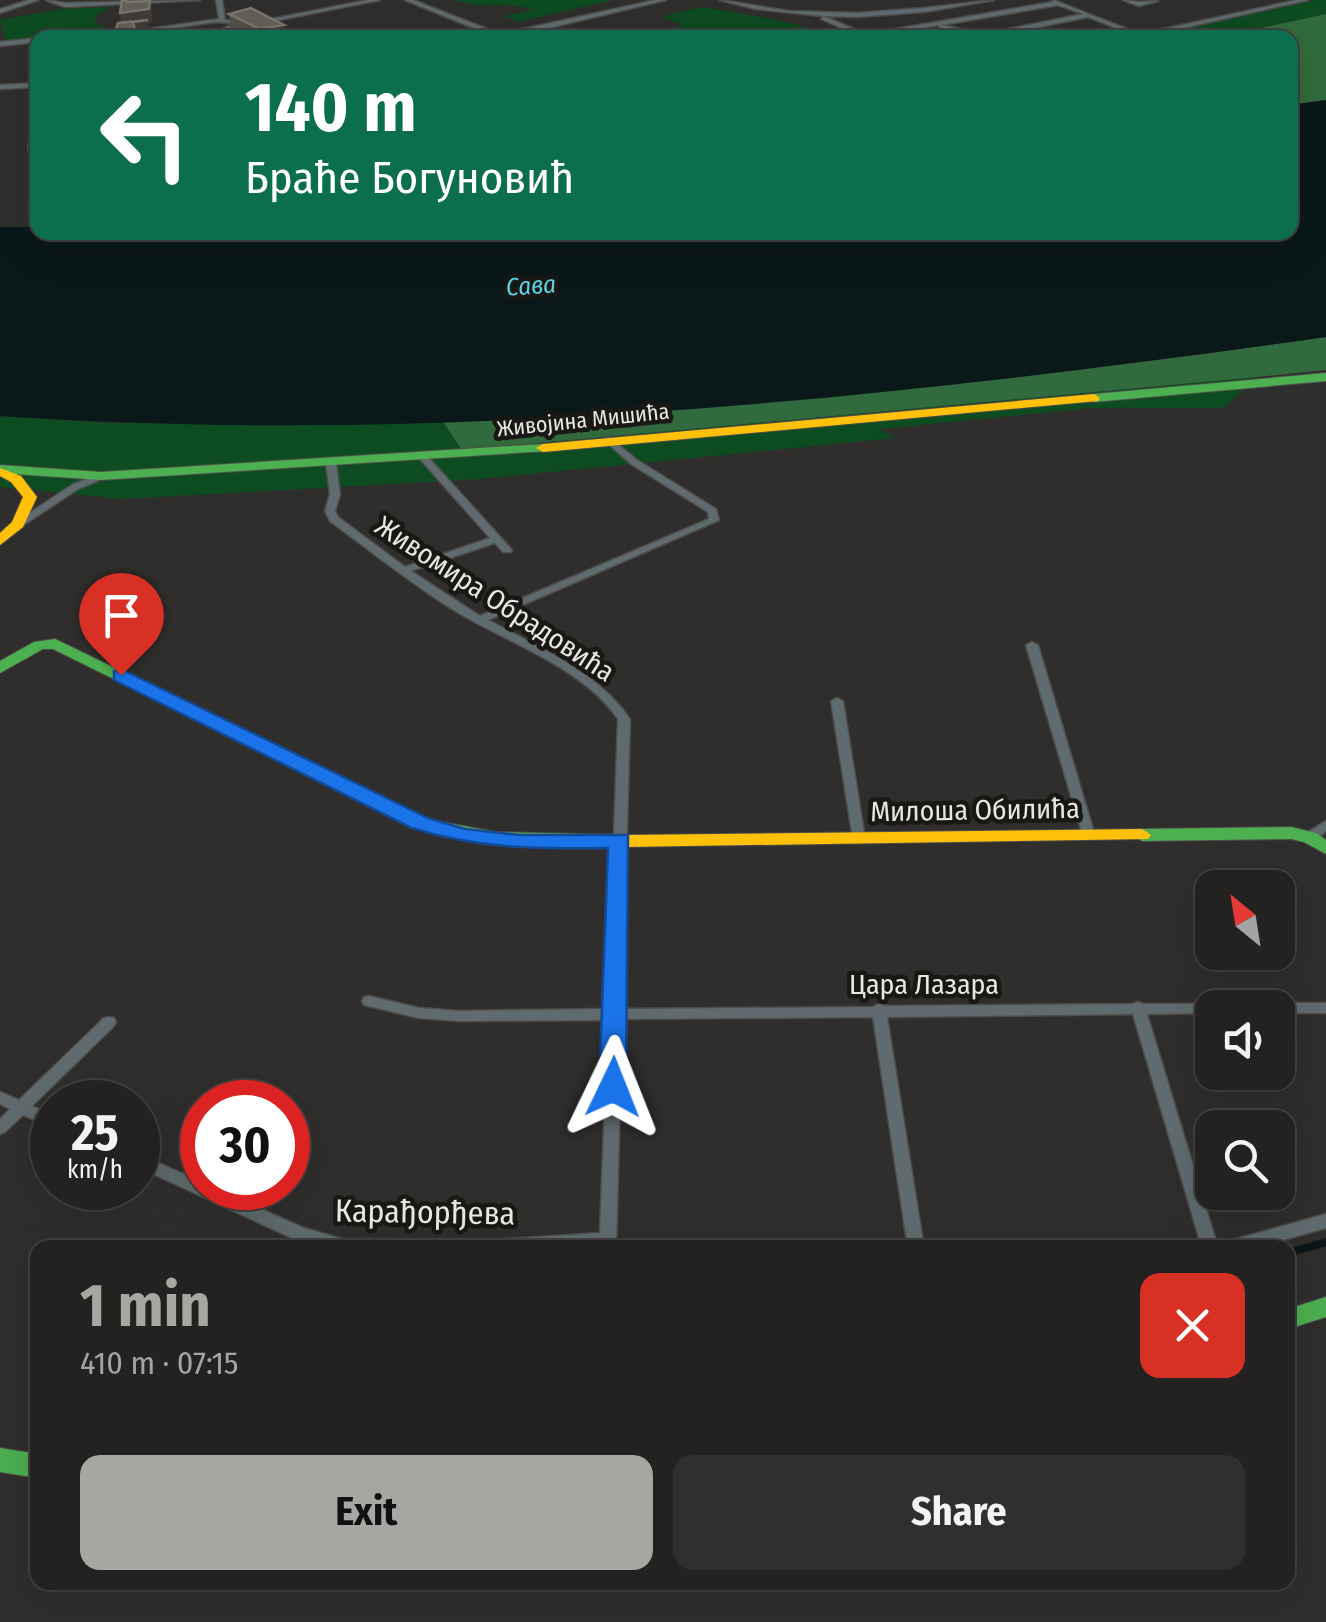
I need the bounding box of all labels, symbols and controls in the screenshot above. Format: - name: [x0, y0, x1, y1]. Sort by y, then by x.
- text: 140 m: [245, 66, 417, 150]
- icon: left: [80, 70, 210, 200]
- text: Браће Богуновић: [245, 151, 574, 205]
- water label: Сава: [505, 269, 557, 303]
- street label: Живојина Мишића: [495, 398, 671, 442]
- street label: Живомира Обрадовића: [369, 509, 621, 689]
- pin: [79, 573, 164, 676]
- icon: arrive: [94, 588, 149, 643]
- street label: Милоша Обилића: [870, 792, 1080, 828]
- north arrow: [1195, 870, 1295, 970]
- map controls: [1195, 870, 1295, 1210]
- street label: Цара Лазара: [849, 968, 999, 1001]
- button: sound: [1195, 990, 1295, 1090]
- position arrow: [561, 1035, 665, 1139]
- speed limit sign: 30: [180, 1080, 310, 1210]
- text: 25: [71, 1103, 119, 1163]
- button: search: [1195, 1110, 1295, 1210]
- text: km/h: [67, 1155, 123, 1185]
- street label: Карађорђева: [335, 1191, 515, 1233]
- text: 1 min: [80, 1270, 211, 1342]
- button: close: [1140, 1273, 1245, 1378]
- text: 410 m · 07:15: [80, 1344, 239, 1382]
- button: Exit: [80, 1455, 653, 1570]
- button: Share: [673, 1455, 1245, 1570]

